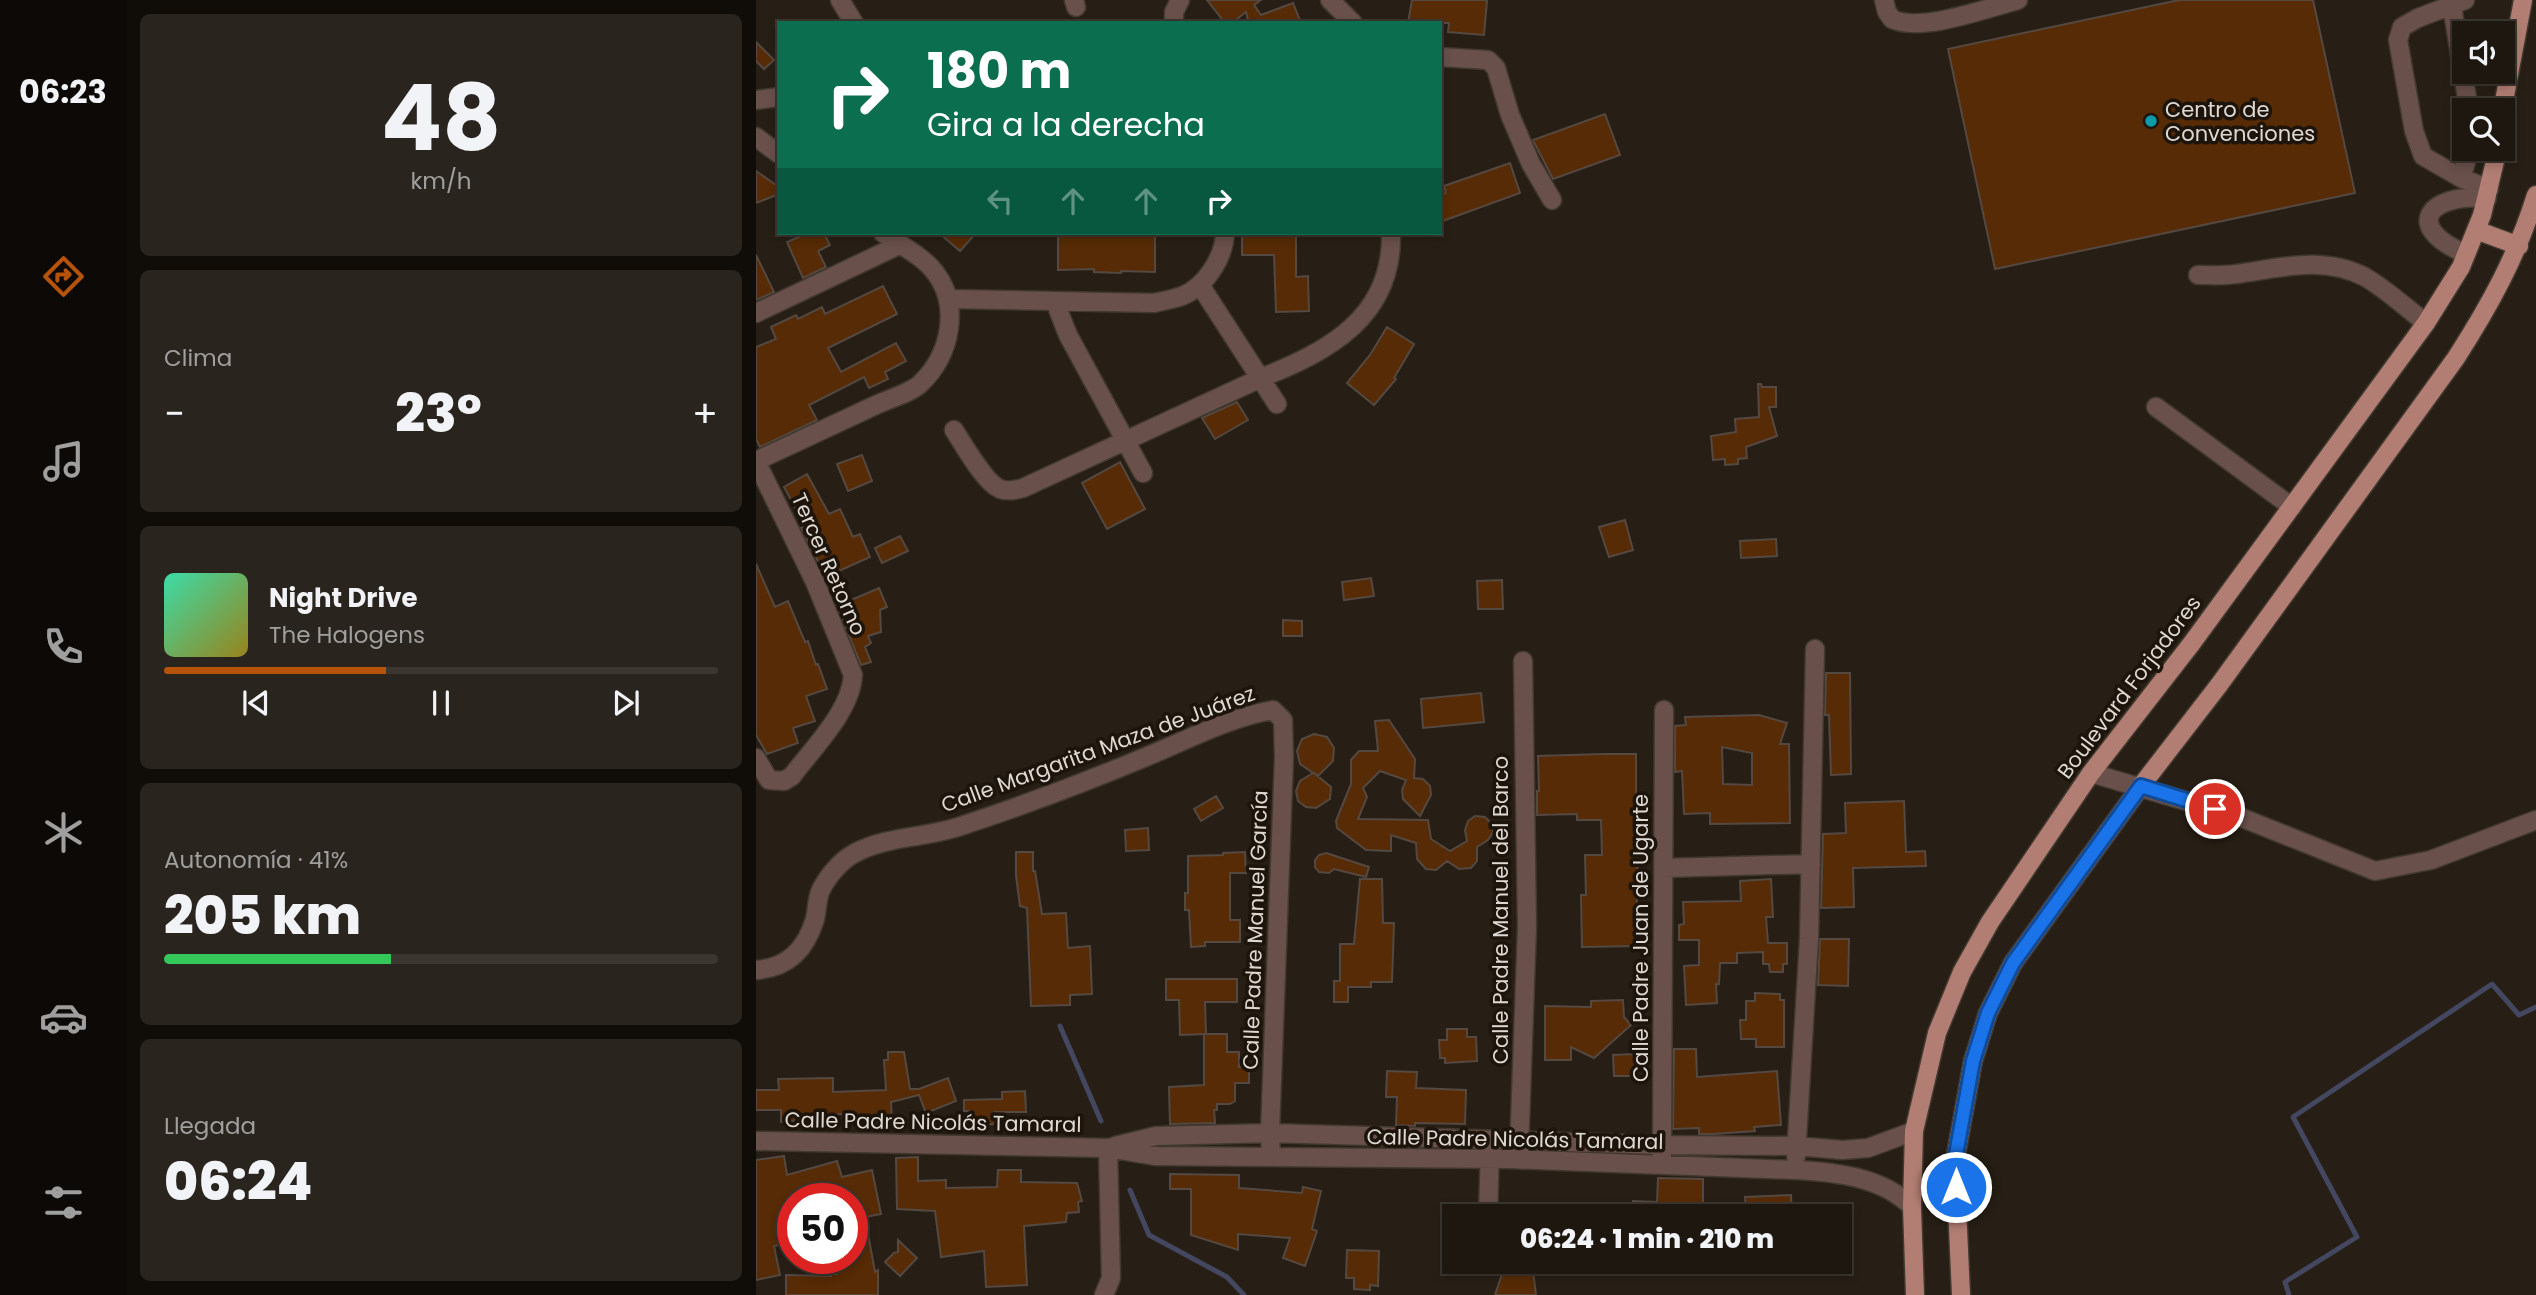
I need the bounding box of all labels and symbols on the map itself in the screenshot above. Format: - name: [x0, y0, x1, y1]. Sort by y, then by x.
- place label: Centro de Convenciones: [2165, 95, 2315, 148]
- marker: Centro de Convenciones: [2143, 113, 2159, 129]
- street label: Tercer Retorno: [785, 488, 873, 640]
- street label: Boulevard Forjadores: [2051, 590, 2207, 784]
- street label: Calle Margarita Maza de Juárez: [937, 679, 1259, 819]
- street label: Calle Padre Manuel del Barco: [1486, 756, 1515, 1064]
- pin: [2185, 779, 2245, 839]
- street label: Calle Padre Manuel García: [1236, 790, 1274, 1070]
- street label: Calle Padre Juan de Ugarte: [1626, 794, 1655, 1082]
- street label: Calle Padre Nicolás Tamaral: [784, 1105, 1082, 1139]
- street label: Calle Padre Nicolás Tamaral: [1366, 1122, 1664, 1156]
- position arrow: [1919, 1150, 1993, 1224]
- speed limit sign: 50: [777, 1183, 868, 1274]

